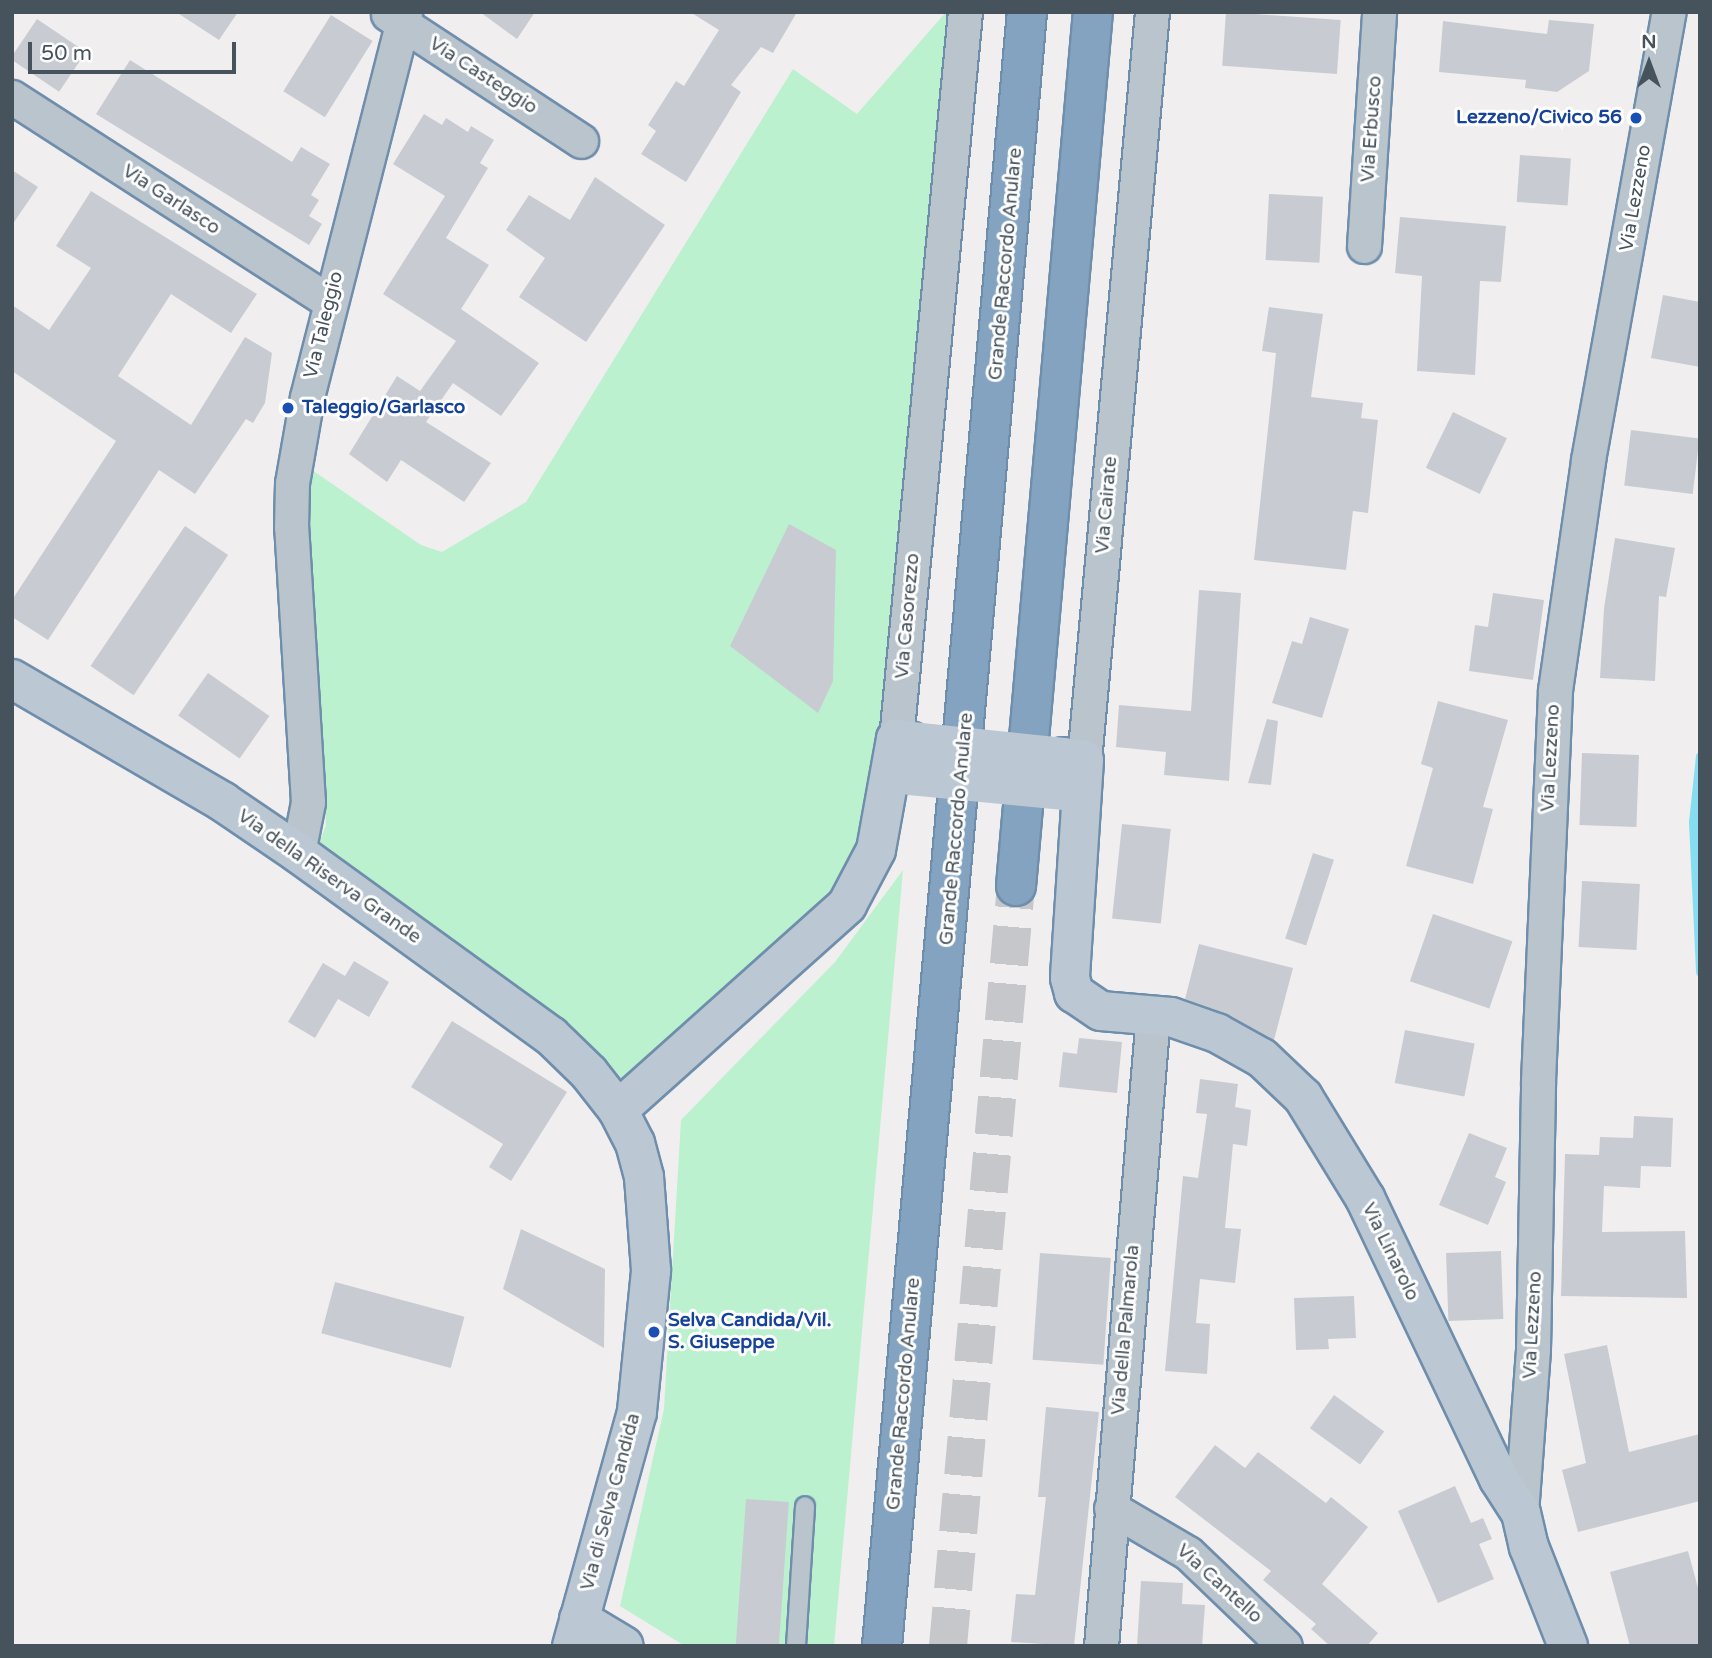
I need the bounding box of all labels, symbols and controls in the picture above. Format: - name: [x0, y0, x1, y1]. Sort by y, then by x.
- scale bar: [32, 28, 240, 72]
- north arrow: [1614, 28, 1684, 98]
- text: N: [1641, 31, 1657, 53]
- street label: Via Casteggio: [425, 33, 541, 119]
- text: 50 m: [41, 41, 92, 66]
- street label: Via Erbusco: [1357, 75, 1387, 183]
- place label: Lezzeno/Civico 56: [1456, 107, 1622, 129]
- marker: Lezzeno/Civico 56: [1628, 110, 1644, 126]
- street label: Via Lezzeno: [1615, 143, 1657, 253]
- street label: Grande Raccordo Anulare: [984, 147, 1028, 381]
- street label: Via Garlasco: [118, 160, 224, 240]
- street label: Via Taleggio: [300, 269, 348, 381]
- place label: Taleggio/Garlasco: [302, 397, 465, 419]
- marker: Taleggio/Garlasco: [280, 400, 296, 416]
- street label: Via Cairate: [1091, 455, 1123, 555]
- street label: Via Casorezzo: [891, 552, 925, 680]
- street label: Via Lezzeno: [1537, 704, 1565, 812]
- street label: Grande Raccordo Anulare: [935, 712, 979, 946]
- street label: Via della Riserva Grande: [233, 805, 425, 949]
- street label: Via Linarolo: [1356, 1199, 1424, 1305]
- street label: Via della Palmarola: [1107, 1244, 1145, 1416]
- street label: Via Lezzeno: [1519, 1271, 1547, 1379]
- street label: Grande Raccordo Anulare: [882, 1277, 926, 1511]
- place label: Selva Candida/Vil. S. Giuseppe: [668, 1310, 831, 1354]
- marker: Selva Candida/Vil. S. Giuseppe: [646, 1324, 662, 1340]
- street label: Via di Selva Candida: [576, 1411, 646, 1593]
- street label: Via Cantello: [1171, 1540, 1267, 1628]

